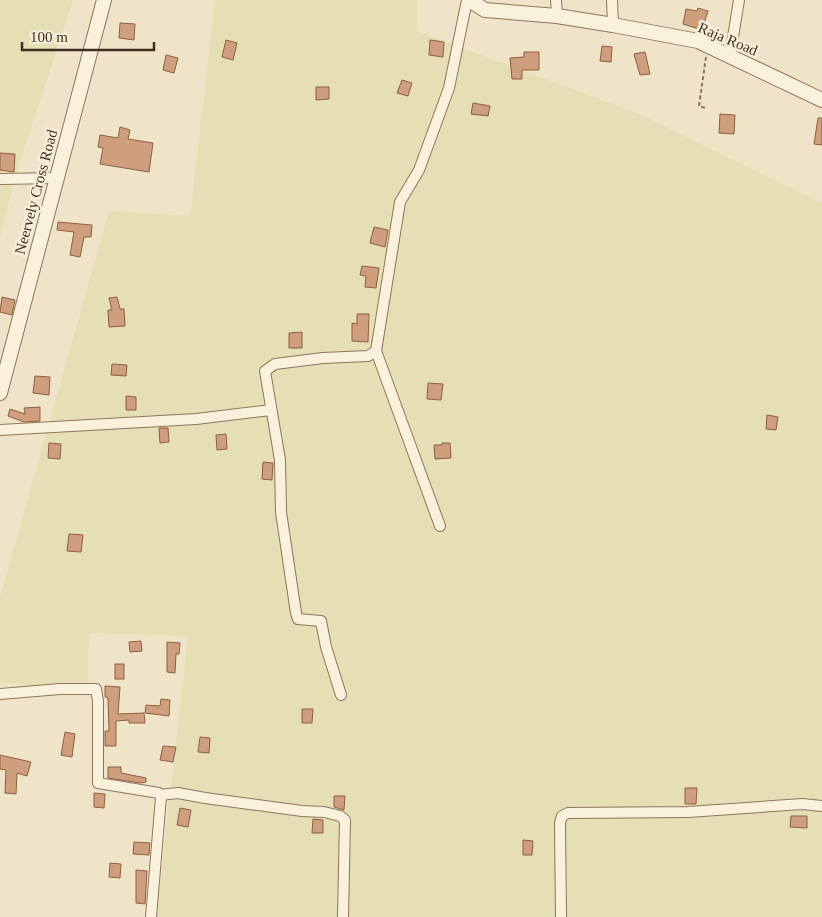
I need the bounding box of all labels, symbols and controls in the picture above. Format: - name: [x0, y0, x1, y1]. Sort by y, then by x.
- street label: Raja Road: [696, 19, 761, 59]
- scale bar: [22, 20, 155, 52]
- text: 100 m: [30, 29, 68, 45]
- street label: Neervely Cross Road: [12, 127, 60, 256]

